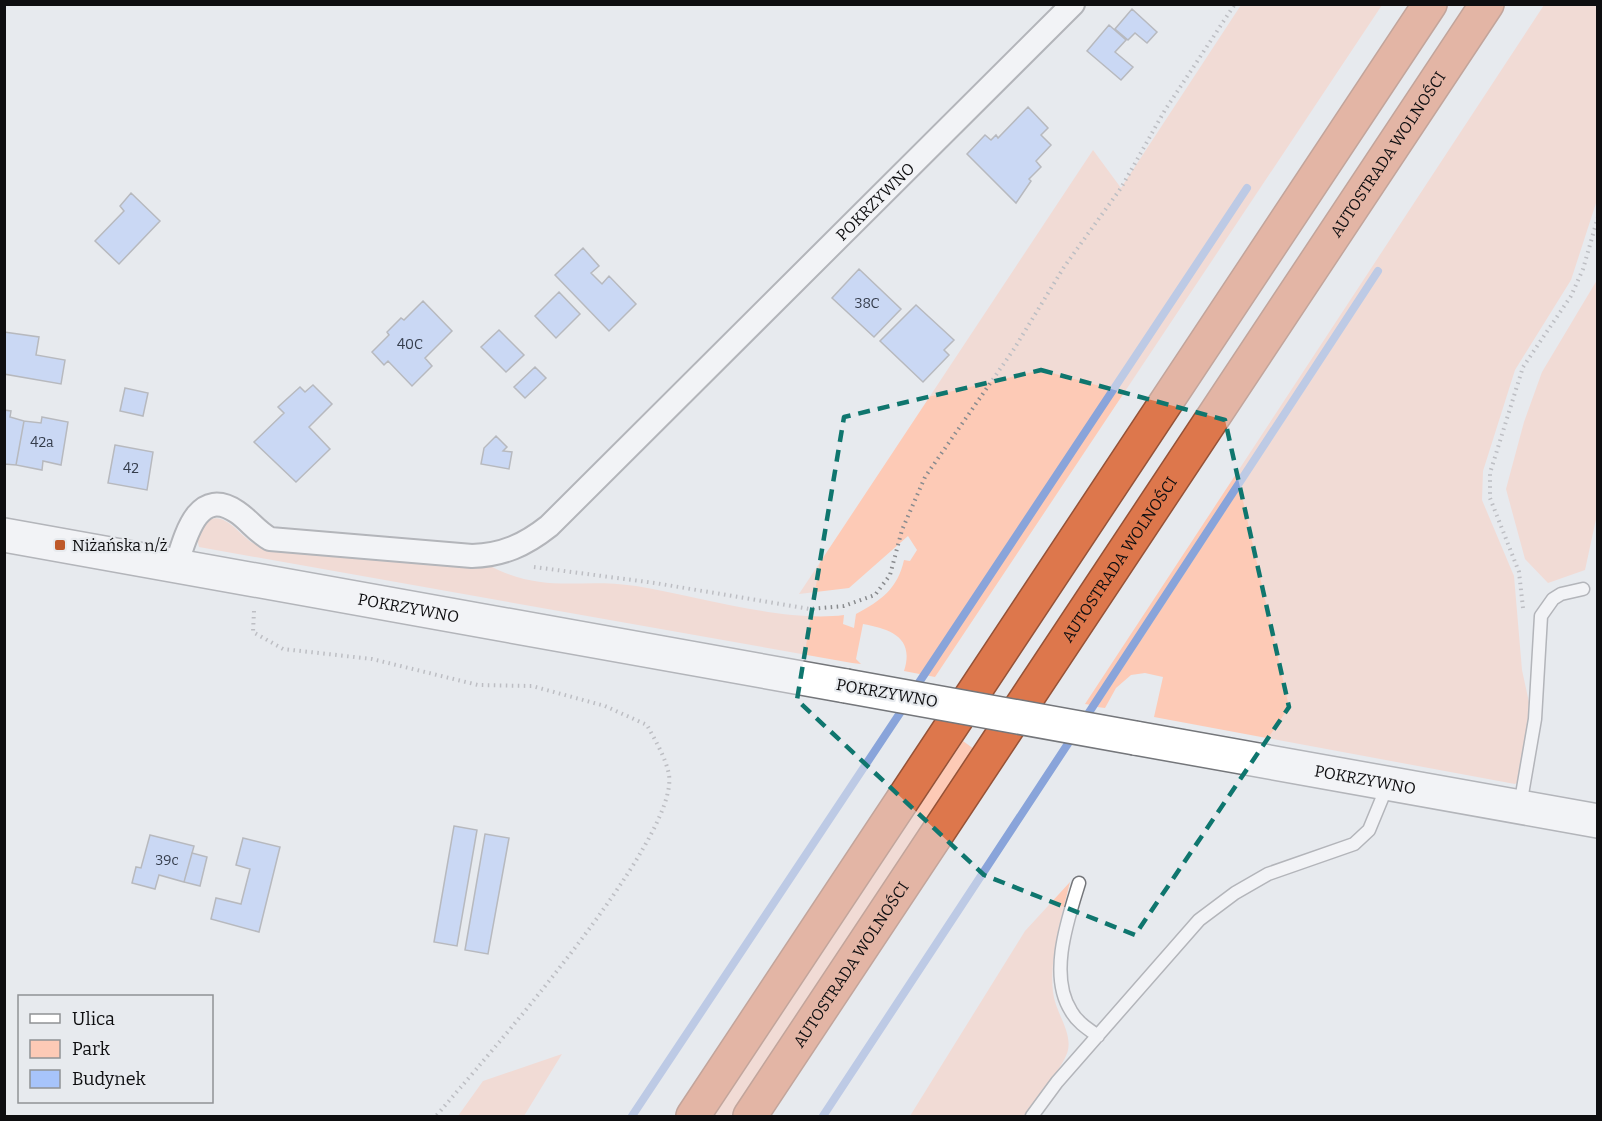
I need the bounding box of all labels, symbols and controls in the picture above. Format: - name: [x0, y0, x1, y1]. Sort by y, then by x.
- street label: AUTOSTRADA WOLNOŚCI: [1326, 68, 1449, 240]
- street label: POKRZYWNO: [832, 158, 918, 244]
- house number: 38C: [854, 295, 880, 312]
- house number: 40C: [397, 336, 423, 353]
- house number: 42a: [30, 434, 54, 451]
- house number: 42: [123, 460, 139, 477]
- street label: AUTOSTRADA WOLNOŚCI: [1057, 473, 1181, 645]
- place label: Niżańska n/ż: [72, 536, 168, 555]
- marker: Niżańska n/ż: [53, 538, 67, 552]
- street label: POKRZYWNO: [356, 589, 461, 626]
- street label: POKRZYWNO: [835, 675, 939, 711]
- street label: POKRZYWNO: [1313, 761, 1418, 798]
- house number: 39c: [155, 852, 179, 869]
- street label: AUTOSTRADA WOLNOŚCI: [789, 878, 912, 1051]
- legend: [18, 995, 213, 1103]
- text: Ulica: [72, 1008, 115, 1030]
- text: Park: [72, 1038, 111, 1060]
- text: Budynek: [72, 1068, 147, 1090]

